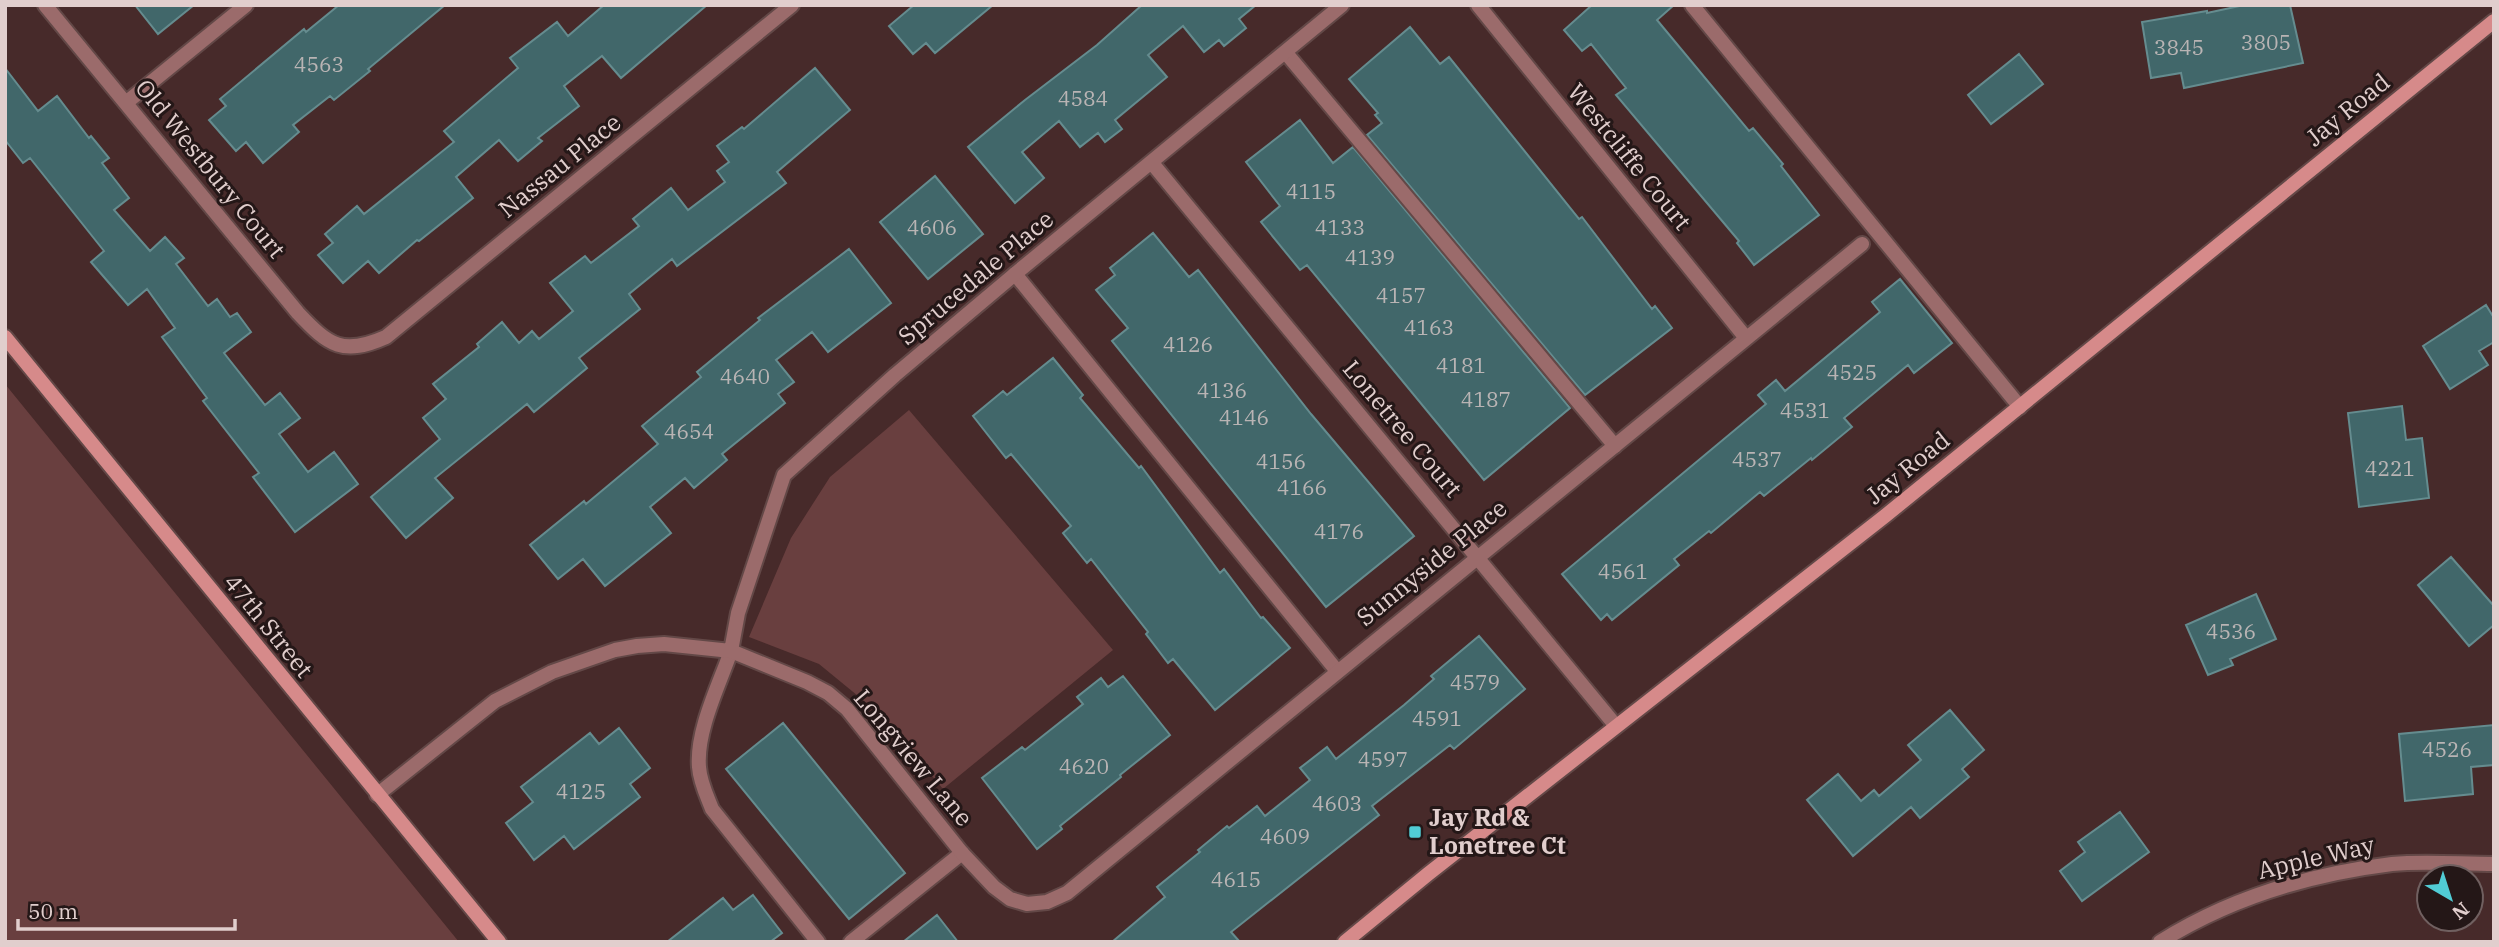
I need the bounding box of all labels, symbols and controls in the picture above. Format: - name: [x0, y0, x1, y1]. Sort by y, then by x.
- house number: 3805: [2241, 28, 2291, 56]
- house number: 3845: [2154, 33, 2204, 61]
- house number: 4563: [294, 50, 344, 78]
- street label: Jay Road: [2299, 66, 2396, 153]
- street label: Old Westbury Court: [129, 72, 293, 265]
- street label: Westcliffe Court: [1561, 76, 1699, 236]
- house number: 4584: [1058, 84, 1108, 112]
- street label: Nassau Place: [492, 106, 627, 224]
- house number: 4115: [1286, 177, 1336, 205]
- street label: Sprucedale Place: [891, 203, 1060, 352]
- house number: 4606: [907, 213, 957, 241]
- house number: 4133: [1315, 213, 1365, 241]
- house number: 4139: [1345, 243, 1395, 271]
- house number: 4157: [1376, 281, 1426, 309]
- house number: 4163: [1404, 313, 1454, 341]
- house number: 4126: [1163, 330, 1213, 358]
- house number: 4181: [1436, 351, 1486, 379]
- street label: Lonetree Court: [1336, 353, 1469, 504]
- house number: 4525: [1827, 358, 1877, 386]
- house number: 4640: [720, 362, 770, 390]
- house number: 4136: [1197, 376, 1247, 404]
- house number: 4187: [1461, 385, 1511, 413]
- house number: 4531: [1780, 396, 1830, 424]
- house number: 4146: [1219, 403, 1269, 431]
- house number: 4654: [664, 417, 714, 445]
- street label: Jay Road: [1859, 424, 1956, 511]
- house number: 4537: [1732, 445, 1782, 473]
- house number: 4156: [1256, 447, 1306, 475]
- house number: 4221: [2365, 454, 2415, 482]
- house number: 4166: [1277, 473, 1327, 501]
- street label: Sunnyside Place: [1350, 492, 1513, 633]
- house number: 4176: [1314, 517, 1364, 545]
- house number: 4561: [1598, 557, 1648, 585]
- street label: 47th Street: [217, 567, 321, 684]
- house number: 4536: [2206, 617, 2256, 645]
- house number: 4579: [1450, 668, 1500, 696]
- street label: Longview Lane: [847, 682, 980, 833]
- house number: 4591: [1412, 704, 1462, 732]
- house number: 4526: [2422, 735, 2472, 763]
- house number: 4597: [1358, 745, 1408, 773]
- house number: 4620: [1059, 752, 1109, 780]
- house number: 4125: [556, 777, 606, 805]
- house number: 4603: [1312, 789, 1362, 817]
- place label: Jay Rd & Lonetree Ct: [1429, 801, 1566, 861]
- house number: 4609: [1260, 822, 1310, 850]
- marker: Jay Rd & Lonetree Ct: [1407, 824, 1423, 840]
- street label: Apple Way: [2254, 828, 2377, 886]
- north arrow: [2415, 863, 2485, 933]
- house number: 4615: [1211, 865, 1261, 893]
- scale bar: [18, 888, 234, 932]
- text: 50 m: [28, 897, 78, 925]
- text: N: [2447, 897, 2474, 925]

